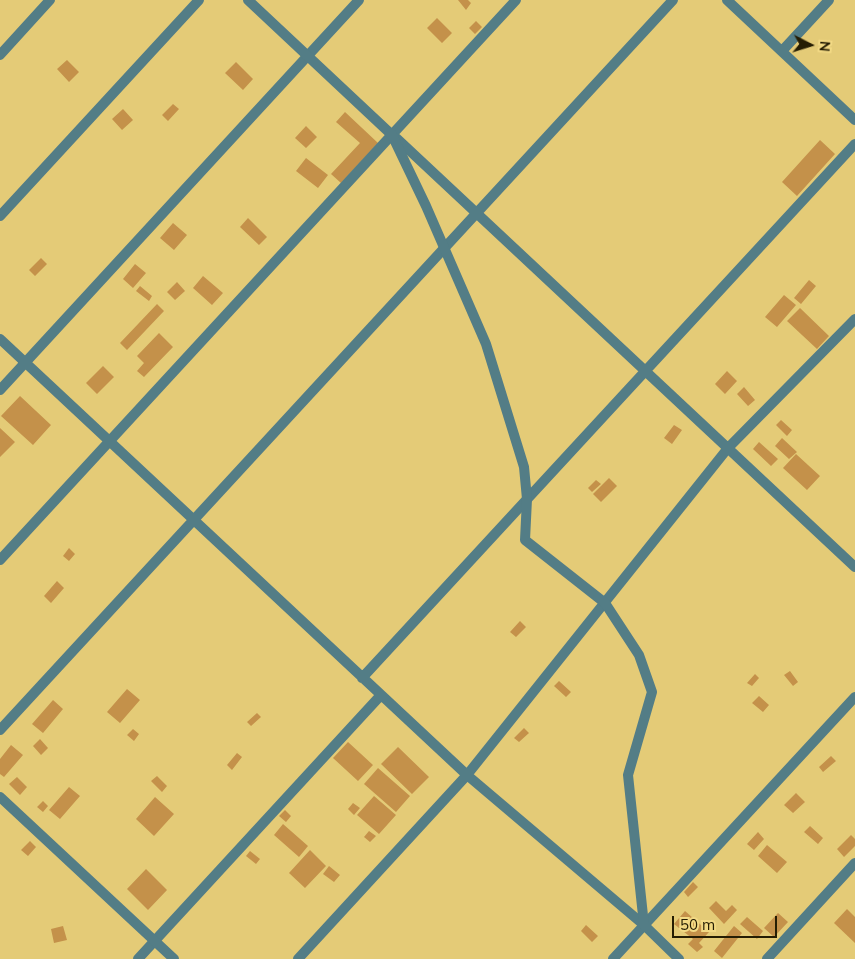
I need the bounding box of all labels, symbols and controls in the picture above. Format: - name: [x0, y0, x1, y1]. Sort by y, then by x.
- north arrow: [785, 20, 835, 70]
- text: N: [816, 40, 834, 52]
- scale bar: [675, 906, 780, 938]
- text: 50 m: [680, 915, 715, 934]

